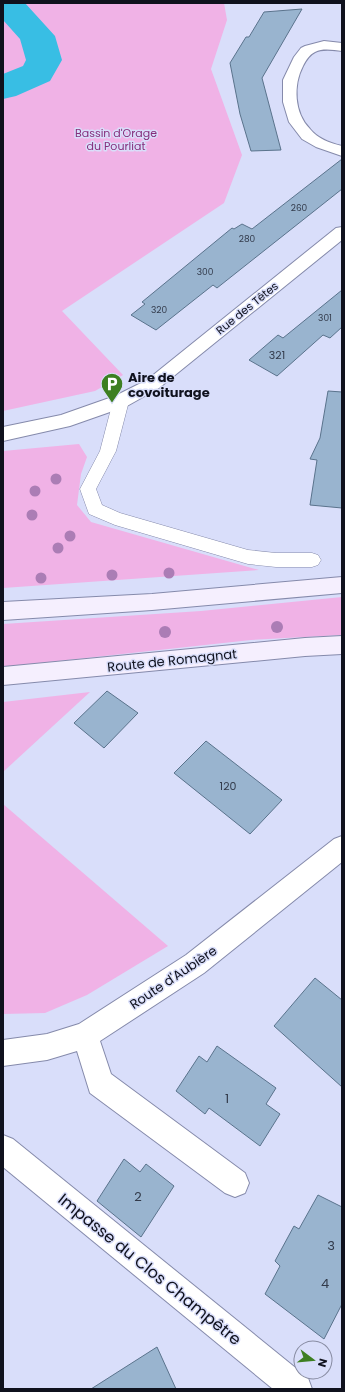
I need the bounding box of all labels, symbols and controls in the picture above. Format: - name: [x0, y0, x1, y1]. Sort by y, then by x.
- park label: Bassin d'Orage du Pourliat: [75, 125, 157, 154]
- house number: 260: [291, 202, 308, 214]
- house number: 280: [239, 233, 256, 245]
- house number: 300: [197, 266, 214, 278]
- street label: Rue des Têtes: [213, 278, 282, 338]
- house number: 320: [151, 304, 167, 316]
- house number: 301: [318, 312, 332, 324]
- house number: 321: [269, 347, 285, 363]
- place label: Aire de covoiturage: [128, 368, 210, 402]
- parking icon: Aire de covoiturage: [99, 371, 125, 404]
- street label: Route de Romagnat: [106, 644, 238, 677]
- house number: 120: [220, 778, 236, 794]
- street label: Route d'Aubière: [126, 941, 221, 1014]
- house number: 1: [225, 1089, 229, 1108]
- house number: 2: [134, 1187, 142, 1206]
- street label: Impasse du Clos Champêtre: [53, 1188, 246, 1351]
- house number: 3: [327, 1236, 335, 1255]
- house number: 4: [321, 1274, 329, 1293]
- north arrow: [293, 1340, 333, 1380]
- text: N: [314, 1357, 331, 1369]

